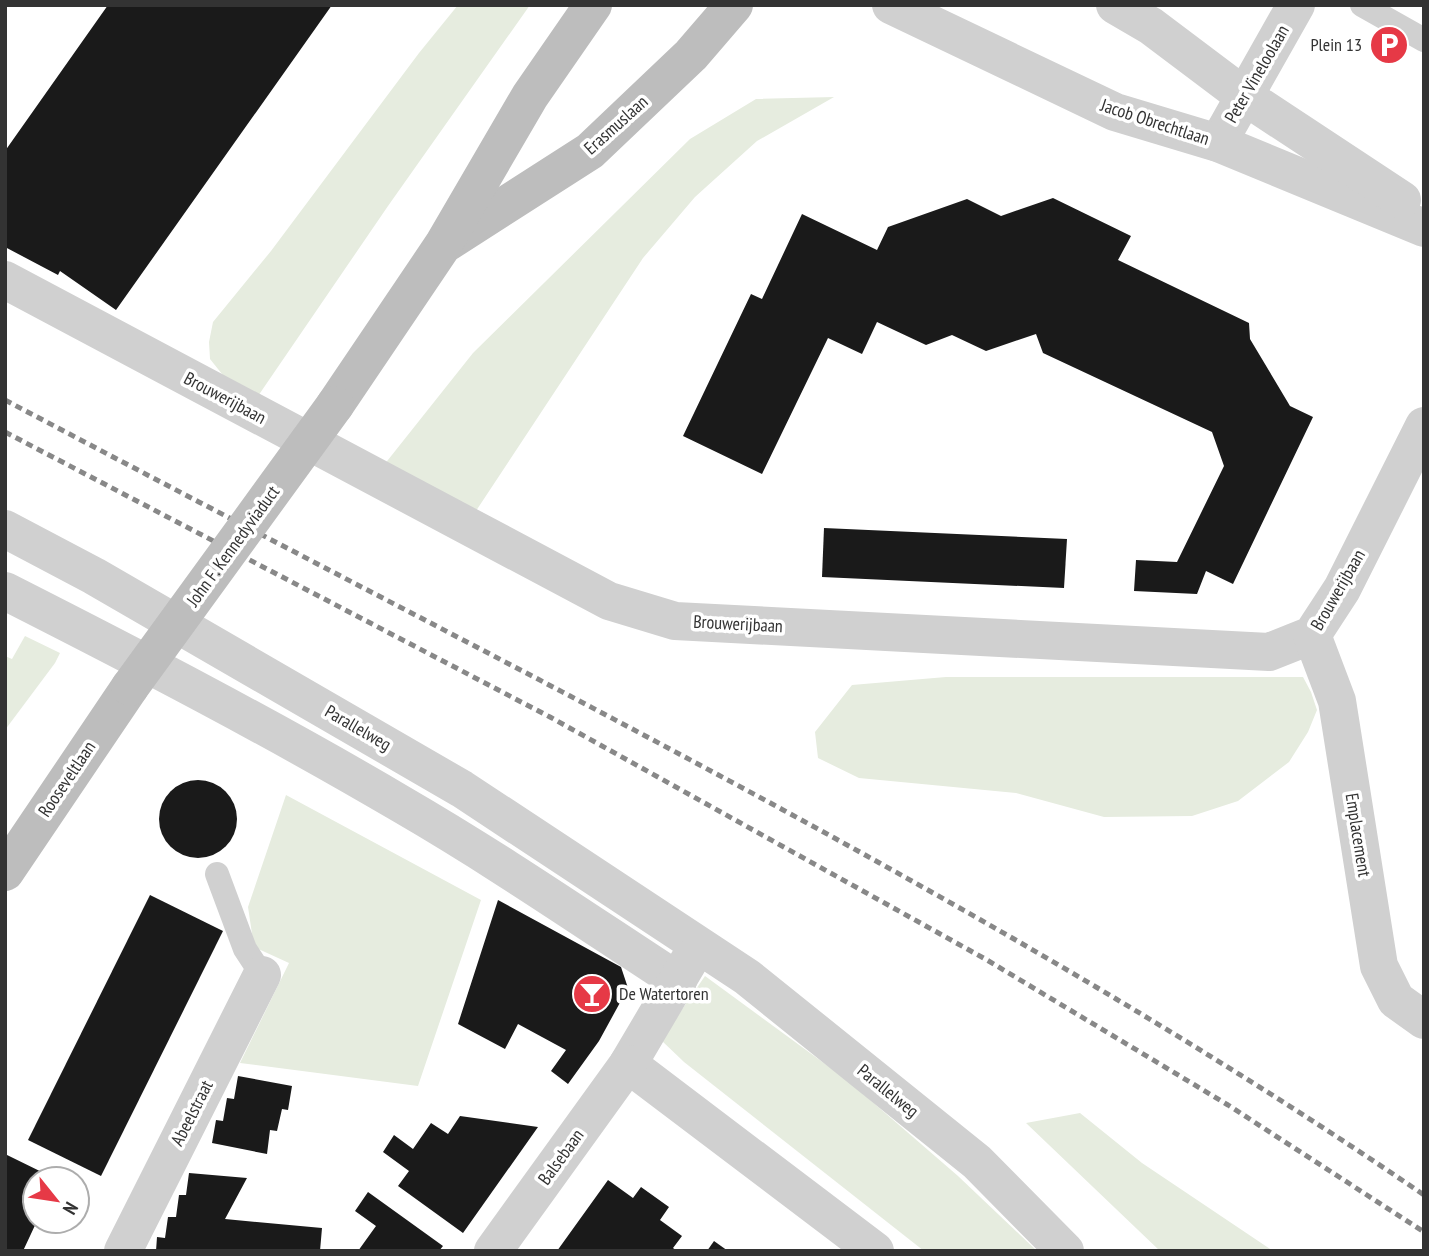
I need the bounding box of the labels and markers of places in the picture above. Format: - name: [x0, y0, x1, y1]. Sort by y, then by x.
- parking icon: Plein 13: [1368, 24, 1410, 66]
- place label: Plein 13: [1310, 33, 1362, 56]
- bar icon: De Watertoren: [571, 973, 613, 1015]
- place label: De Watertoren: [619, 982, 709, 1005]

